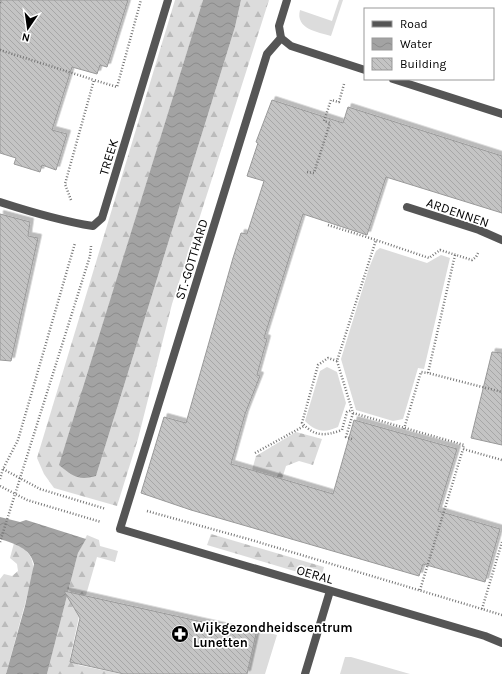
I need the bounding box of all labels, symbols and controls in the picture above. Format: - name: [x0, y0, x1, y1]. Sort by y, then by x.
- north arrow: [8, 8, 48, 48]
- legend: [364, 8, 494, 80]
- text: Road: [400, 17, 428, 31]
- text: N: [21, 30, 31, 44]
- text: Water: [400, 37, 433, 51]
- text: Building: [400, 57, 447, 71]
- street label: TREEK: [96, 137, 121, 177]
- street label: ARDENNEN: [425, 195, 491, 230]
- street label: ST.-GOTTHARD: [172, 217, 211, 301]
- street label: OERAL: [295, 562, 335, 587]
- place label: Wijkgezondheidscentrum Lunetten: [193, 620, 353, 650]
- pharmacy icon: Wijkgezondheidscentrum Lunetten: [170, 624, 190, 644]

